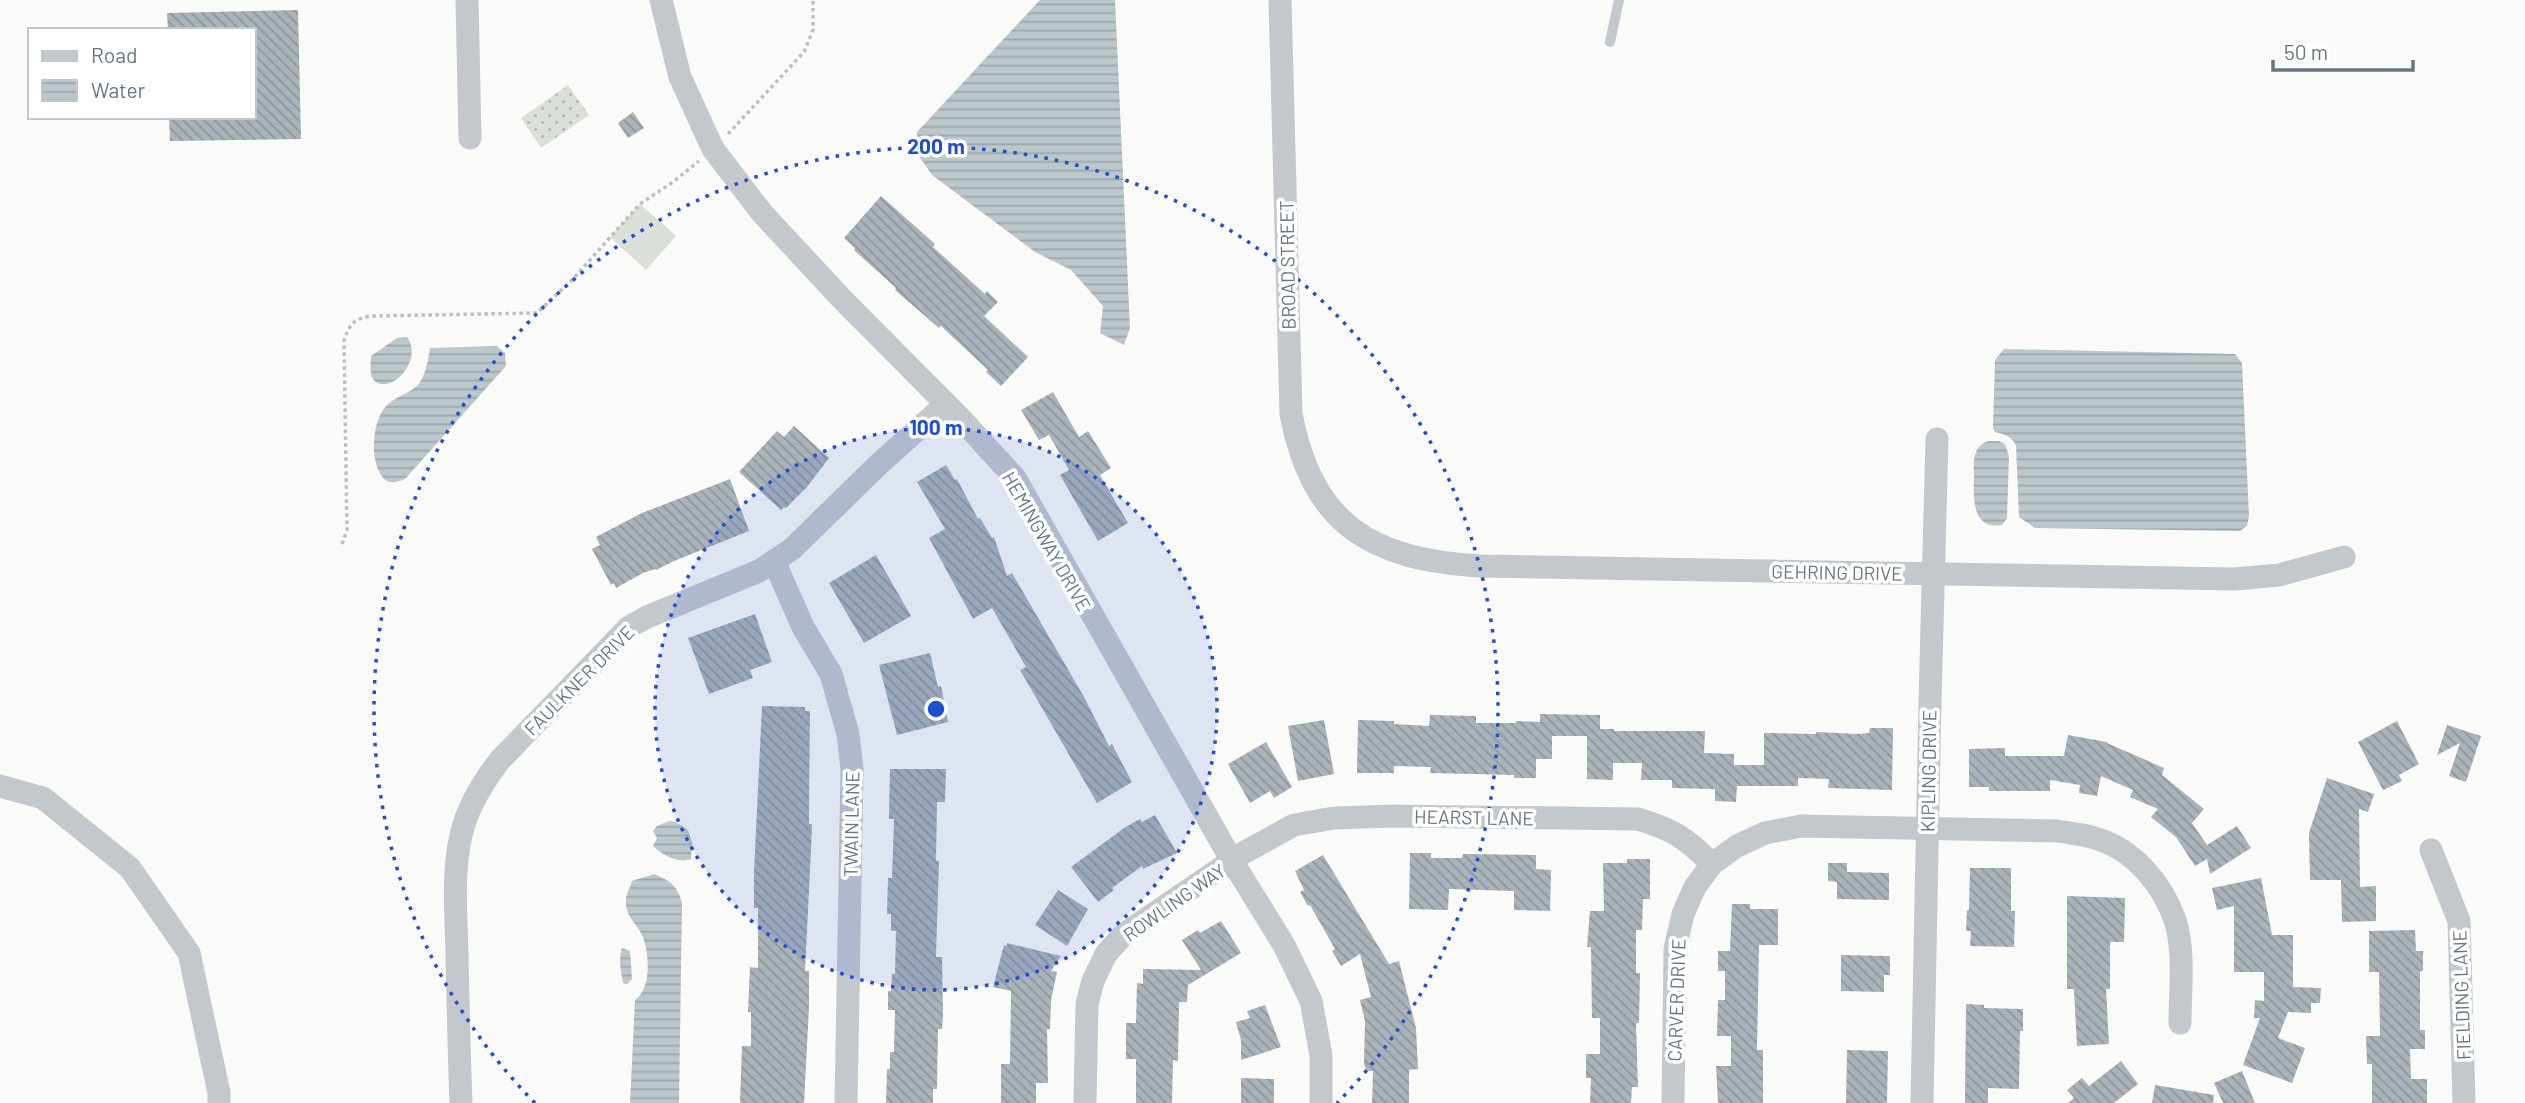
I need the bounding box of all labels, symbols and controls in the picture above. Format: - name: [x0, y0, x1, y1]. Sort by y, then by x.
- legend: [28, 28, 256, 119]
- scale bar: [2273, 28, 2413, 72]
- text: 50 m: [2284, 39, 2328, 64]
- text: Road: [91, 42, 137, 67]
- text: Water: [91, 77, 146, 102]
- text: 200 m: [907, 133, 965, 158]
- street label: BROAD STREET: [1274, 200, 1300, 330]
- text: 100 m: [909, 414, 963, 439]
- street label: HEMINGWAY DRIVE: [998, 467, 1096, 615]
- street label: GEHRING DRIVE: [1771, 559, 1903, 585]
- street label: FAULKNER DRIVE: [519, 620, 639, 740]
- centre of rings: [924, 697, 948, 721]
- street label: KIPLING DRIVE: [1915, 710, 1941, 832]
- street label: TWAIN LANE: [839, 771, 863, 877]
- street label: HEARST LANE: [1414, 804, 1534, 830]
- street label: ROWLING WAY: [1118, 858, 1230, 946]
- street label: FIELDING LANE: [2447, 930, 2475, 1060]
- street label: CARVER DRIVE: [1662, 938, 1690, 1062]

